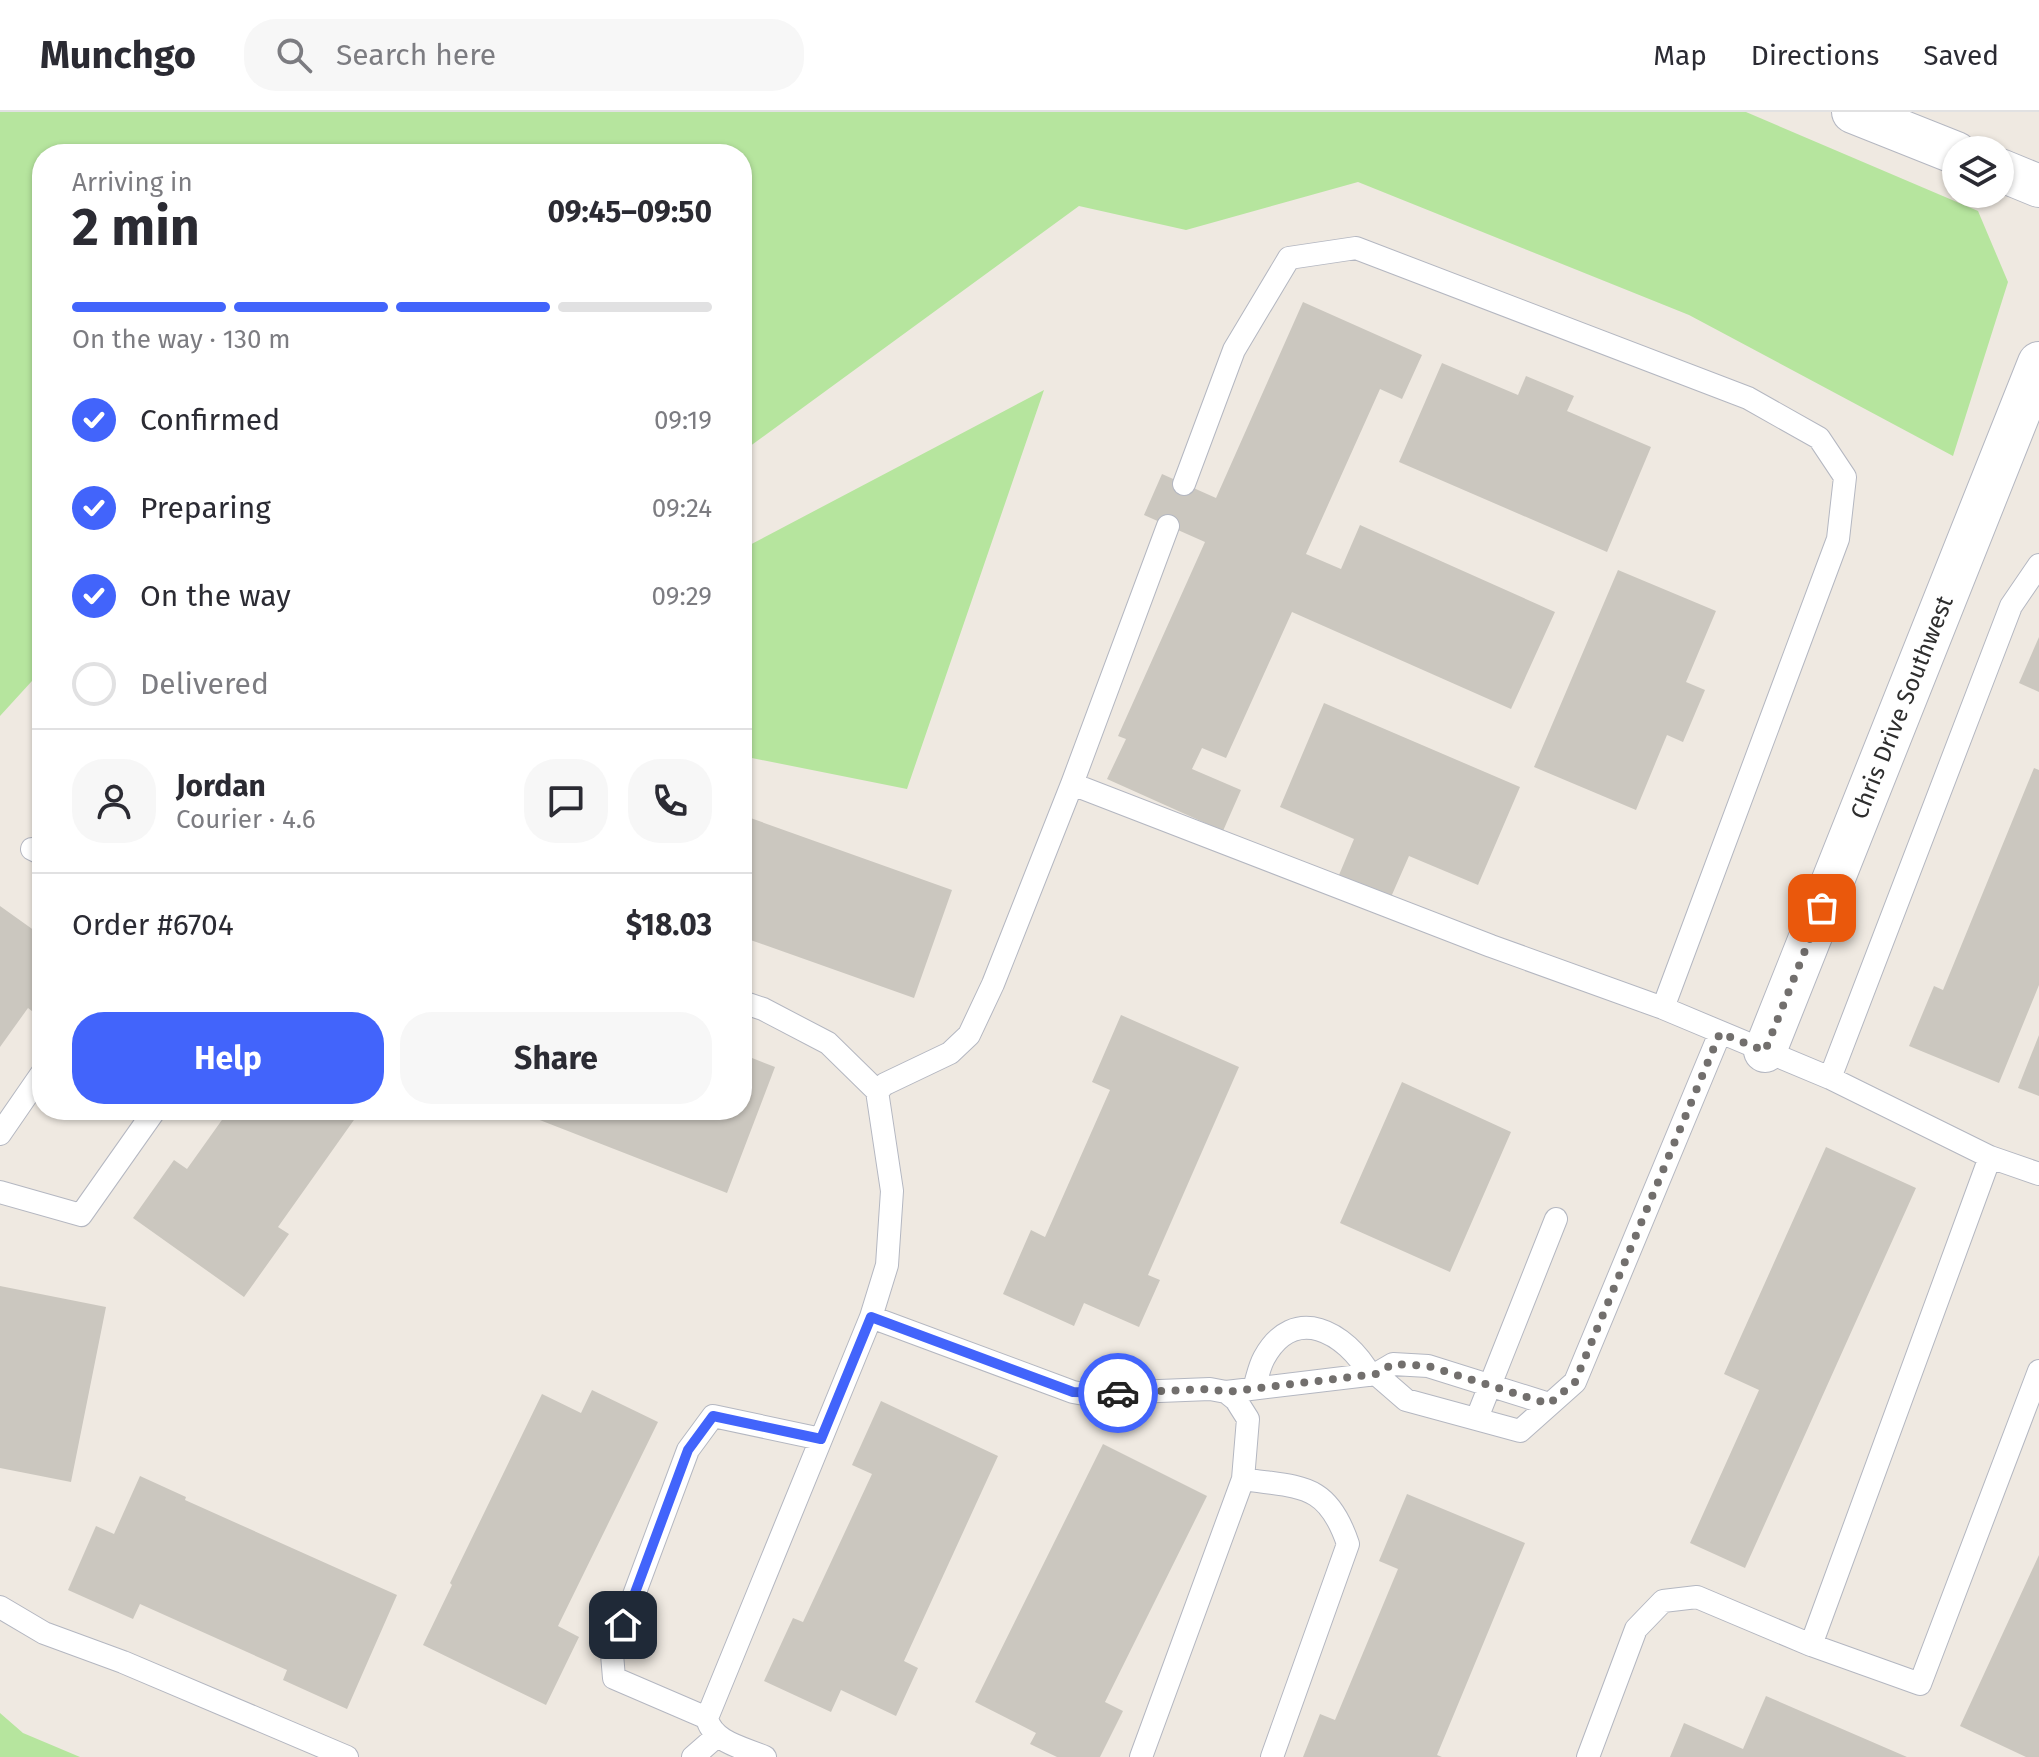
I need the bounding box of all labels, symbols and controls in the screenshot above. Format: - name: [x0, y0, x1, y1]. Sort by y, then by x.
- search box: [244, 19, 804, 91]
- text: Munchgo: [40, 32, 196, 78]
- icon: search: [272, 33, 316, 77]
- text: Search here: [336, 37, 496, 73]
- text: Map: [1653, 39, 1707, 72]
- text: Directions: [1751, 39, 1879, 72]
- text: Saved: [1923, 39, 1999, 72]
- map controls: [1942, 136, 2014, 208]
- button: layers: [1942, 136, 2014, 208]
- text: Arriving in: [72, 167, 193, 198]
- text: 09:45–09:50: [547, 194, 712, 230]
- text: 2 min: [72, 196, 200, 259]
- text: On the way · 130 m: [72, 324, 291, 355]
- icon: check: [72, 398, 116, 442]
- text: Confirmed: [140, 402, 280, 438]
- text: 09:19: [654, 405, 712, 436]
- icon: check: [72, 486, 116, 530]
- text: Preparing: [140, 490, 271, 526]
- text: 09:24: [652, 493, 712, 524]
- icon: check: [72, 574, 116, 618]
- text: On the way: [140, 578, 291, 614]
- text: 09:29: [652, 581, 712, 612]
- street label: Chris Drive Southwest: [1845, 591, 1959, 823]
- text: Delivered: [140, 666, 269, 702]
- button: person: [72, 759, 156, 843]
- button: chat: [524, 759, 608, 843]
- button: phone: [628, 759, 712, 843]
- text: Jordan: [176, 768, 266, 804]
- text: Courier · 4.6: [176, 804, 316, 835]
- pin: [1788, 874, 1856, 942]
- icon: bag: [1800, 886, 1844, 930]
- text: Order #6704: [72, 907, 234, 943]
- text: $18.03: [626, 907, 712, 943]
- button: Help: [72, 1012, 384, 1104]
- button: Share: [400, 1012, 712, 1104]
- courier: [1078, 1353, 1158, 1433]
- icon: car: [1096, 1371, 1140, 1415]
- pin: [589, 1591, 657, 1659]
- icon: home: [601, 1603, 645, 1647]

